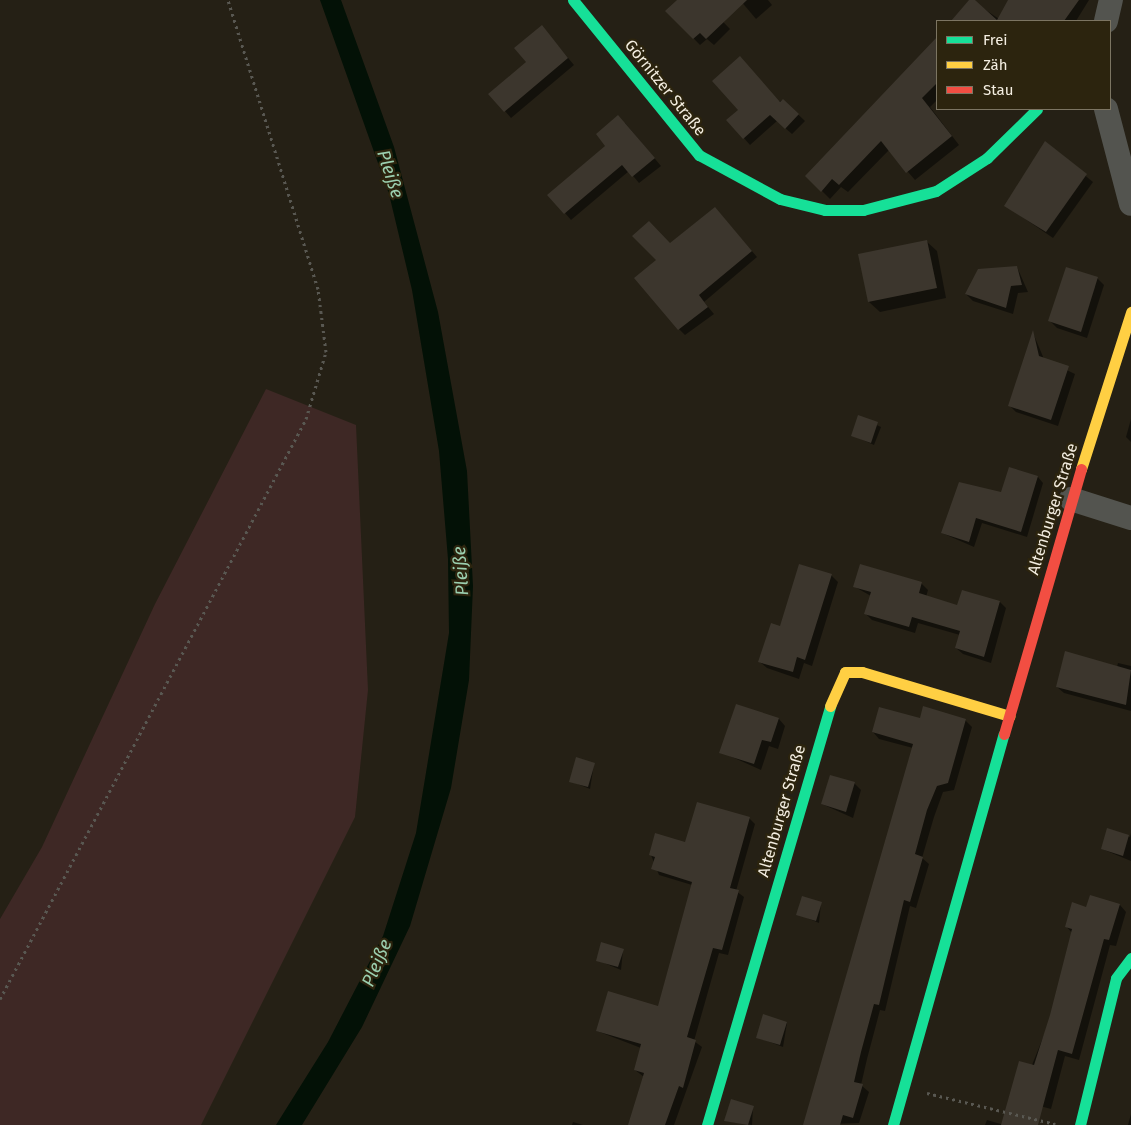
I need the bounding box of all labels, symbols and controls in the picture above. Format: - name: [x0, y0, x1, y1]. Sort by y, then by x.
- legend: [936, 20, 1111, 110]
- text: Frei: [983, 31, 1008, 49]
- street label: Görnitzer Straße: [620, 36, 710, 140]
- text: Zäh: [983, 56, 1008, 74]
- text: Stau: [983, 81, 1013, 99]
- water label: Pleiße: [372, 147, 408, 201]
- street label: Altenburger Straße: [1024, 441, 1082, 577]
- water label: Pleiße: [449, 546, 473, 596]
- street label: Altenburger Straße: [754, 743, 810, 879]
- water label: Pleiße: [357, 936, 397, 990]

